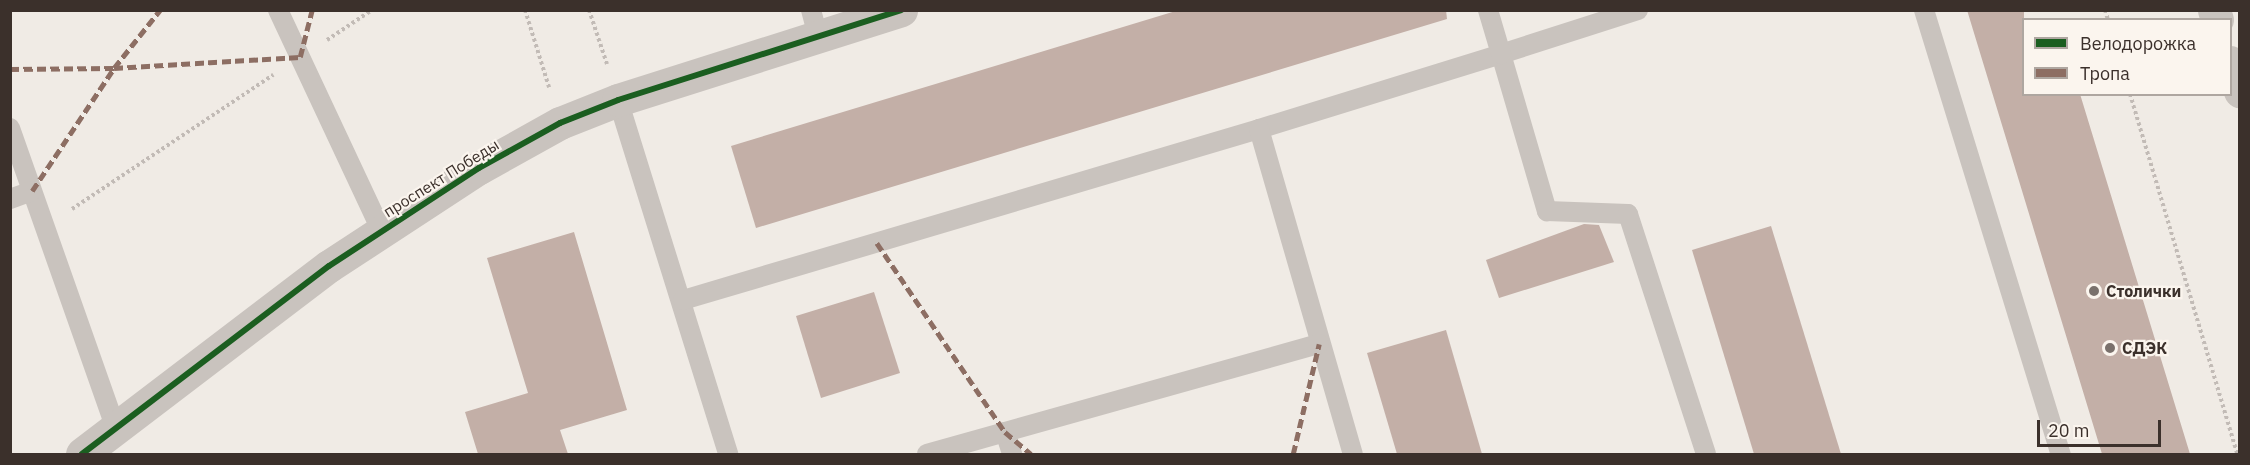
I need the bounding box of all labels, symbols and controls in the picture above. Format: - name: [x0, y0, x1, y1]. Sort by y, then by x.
- legend: [2022, 18, 2232, 96]
- text: Велодорожка: [2080, 32, 2196, 55]
- text: Тропа: [2080, 62, 2130, 85]
- street label: проспект Победы: [380, 135, 502, 221]
- place label: Столички: [2106, 281, 2181, 301]
- marker: Столички: [2087, 284, 2101, 298]
- place label: СДЭК: [2122, 338, 2167, 358]
- marker: СДЭК: [2103, 341, 2117, 355]
- scale bar: [2040, 408, 2164, 446]
- text: 20 m: [2048, 419, 2090, 442]

